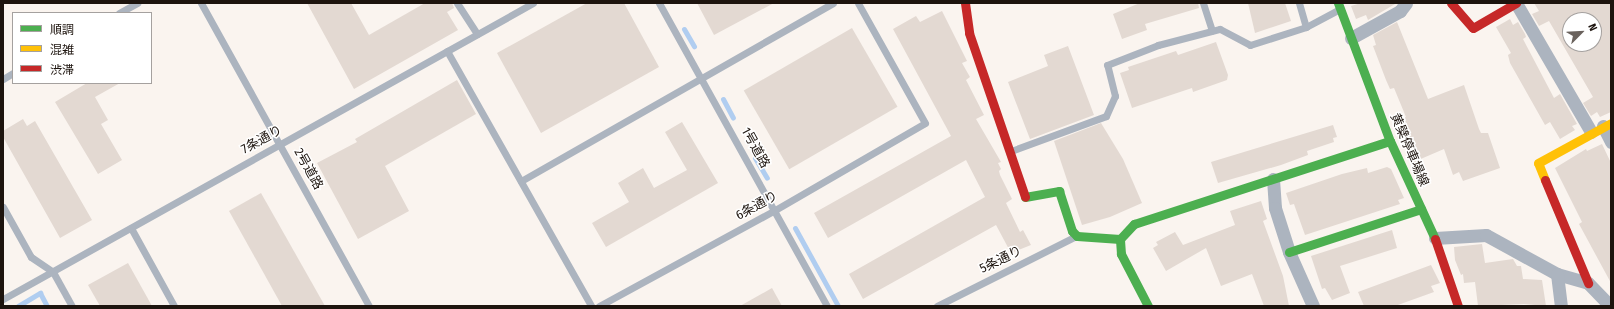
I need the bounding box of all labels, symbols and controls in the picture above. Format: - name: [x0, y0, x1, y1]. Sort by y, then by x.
- legend: [12, 12, 152, 84]
- north arrow: [1562, 12, 1602, 52]
- text: N: [1585, 22, 1600, 33]
- text: 順調: [50, 23, 74, 37]
- text: 混雑: [50, 43, 74, 57]
- text: 渋滞: [50, 63, 74, 77]
- street label: 黄檗停車場線: [1387, 111, 1431, 189]
- street label: 7条通り: [239, 122, 285, 158]
- street label: 1号道路: [737, 125, 773, 171]
- street label: 2号道路: [290, 146, 326, 192]
- street label: 6条通り: [733, 188, 781, 224]
- street label: 5条通り: [977, 243, 1025, 277]

